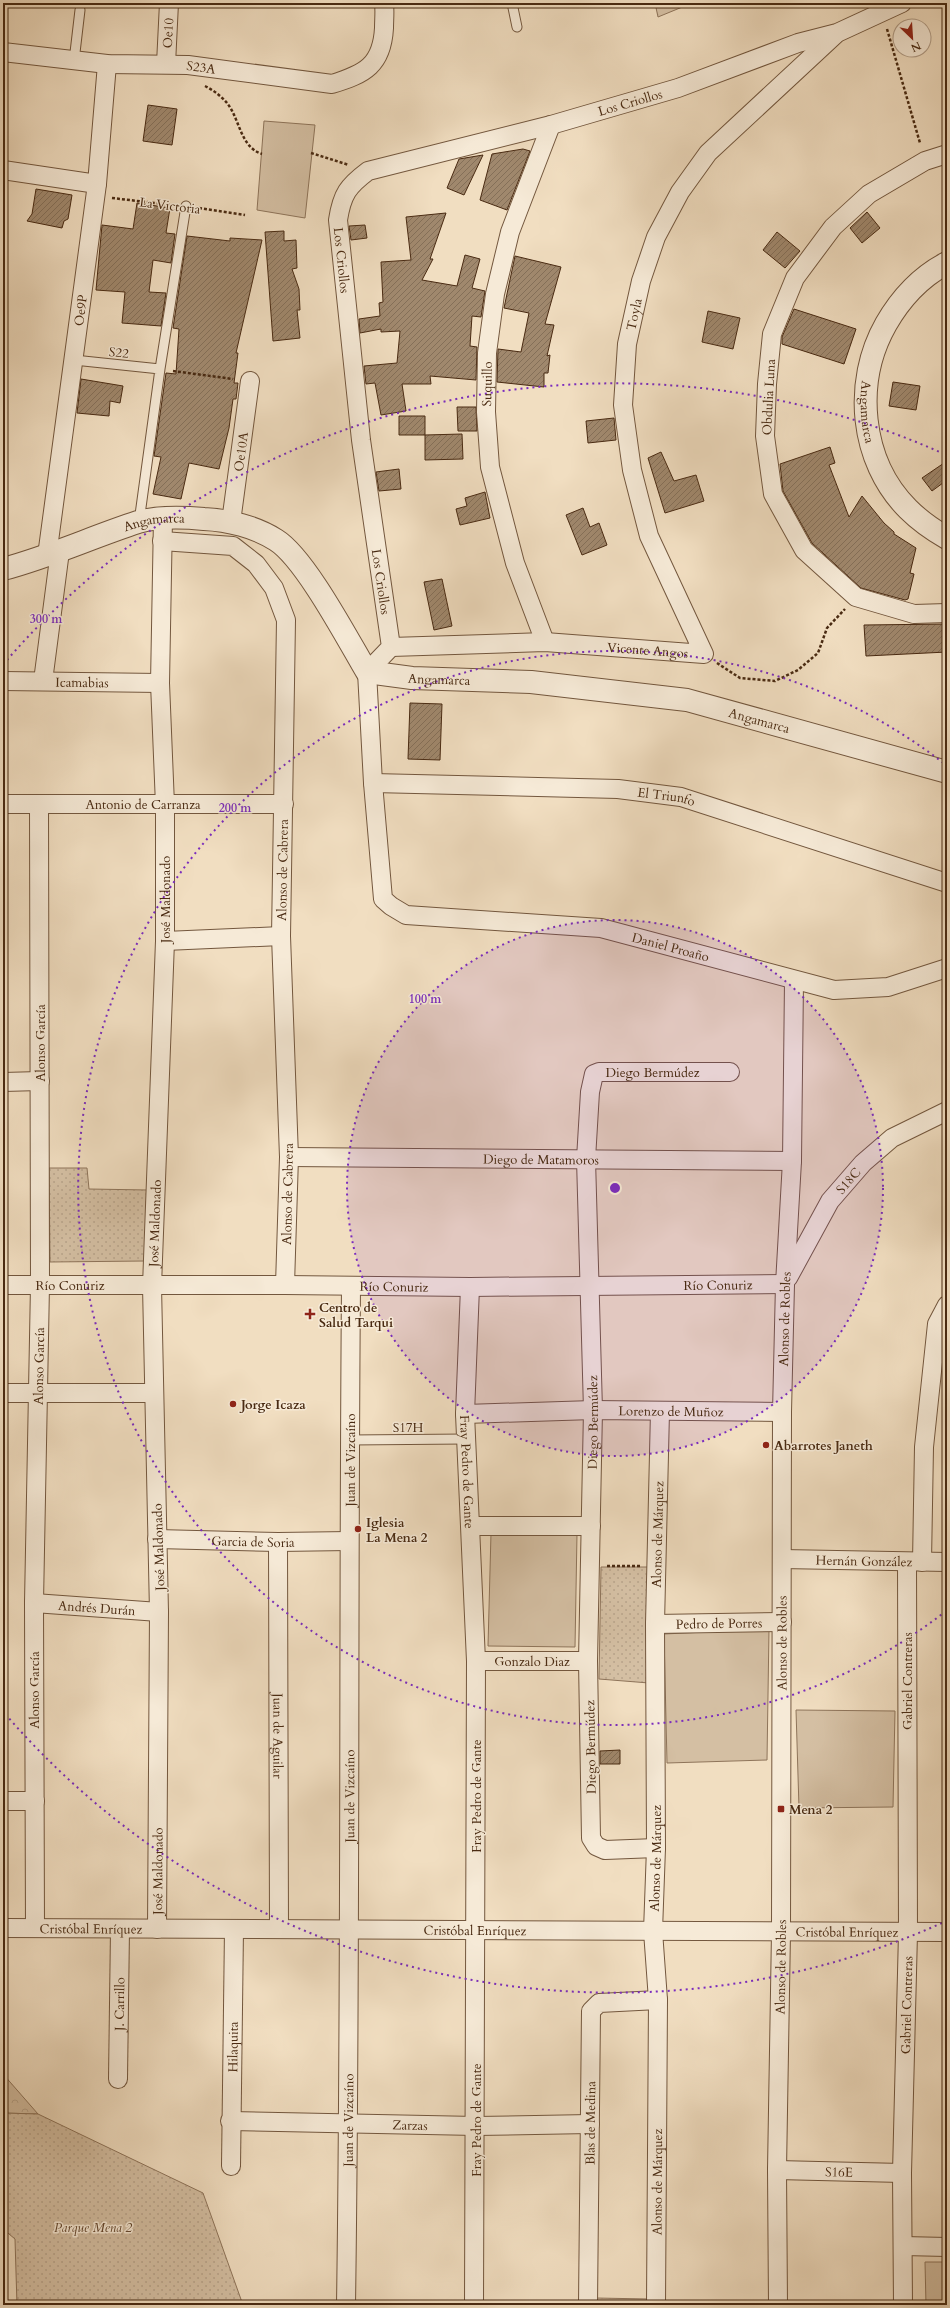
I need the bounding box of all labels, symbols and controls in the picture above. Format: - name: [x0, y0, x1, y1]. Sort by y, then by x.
- street label: Oe10: [159, 17, 178, 49]
- north arrow: [892, 18, 932, 58]
- text: N: [908, 38, 924, 56]
- street label: S23A: [185, 57, 217, 79]
- street label: Los Criollos: [596, 85, 665, 121]
- street label: La Victoria: [138, 193, 202, 219]
- street label: Los Criollos: [329, 226, 354, 294]
- street label: Oe9P: [70, 293, 92, 327]
- street label: Toyla: [622, 296, 647, 332]
- street label: S22: [108, 343, 130, 363]
- street label: Obdulia Luna: [758, 358, 780, 436]
- street label: Suquillo: [478, 361, 497, 407]
- street label: Angamarca: [856, 380, 879, 446]
- street label: Oe10A: [230, 430, 253, 473]
- street label: Angamarca: [121, 509, 185, 536]
- street label: Los Criollos: [367, 548, 394, 616]
- text: 300 m: [30, 611, 63, 627]
- street label: Vicente Angos: [606, 639, 689, 663]
- street label: Angamarca: [408, 670, 471, 690]
- street label: Icamabias: [55, 674, 109, 692]
- street label: Angamarca: [727, 704, 792, 738]
- street label: El Triunfo: [636, 784, 697, 811]
- street label: Antonio de Carranza: [85, 796, 201, 814]
- text: 200 m: [219, 800, 252, 816]
- street label: Alonso de Cabrera: [273, 819, 293, 921]
- street label: José Maldonado: [157, 856, 175, 945]
- street label: Daniel Proaño: [630, 929, 711, 966]
- text: 100 m: [409, 991, 442, 1007]
- street label: Alonso García: [32, 1004, 50, 1082]
- street label: Diego Bermúdez: [605, 1064, 700, 1082]
- street label: Alonso de Cabrera: [278, 1143, 298, 1245]
- street label: Diego de Matamoros: [483, 1151, 599, 1169]
- street label: S18C: [832, 1164, 865, 1198]
- street label: José Maldonado: [145, 1179, 166, 1269]
- centre of rings: [608, 1181, 622, 1195]
- street label: Alonso de Robles: [775, 1271, 796, 1367]
- street label: Río Conuriz: [683, 1276, 753, 1295]
- street label: Río Conuriz: [36, 1277, 105, 1295]
- street label: Río Conuriz: [359, 1278, 429, 1297]
- place label: Centro de Salud Tarqui: [319, 1299, 393, 1332]
- marker: Centro de Salud Tarqui: [304, 1308, 316, 1320]
- street label: Alonso García: [30, 1327, 49, 1405]
- street label: Diego Bermúdez: [584, 1375, 603, 1470]
- place label: Jorge Icaza: [239, 1396, 306, 1414]
- marker: Jorge Icaza: [228, 1399, 238, 1409]
- street label: Lorenzo de Muñoz: [618, 1402, 724, 1421]
- street label: Juan de Vizcaíno: [342, 1413, 360, 1509]
- street label: Fray Pedro de Gante: [455, 1415, 478, 1529]
- street label: S17H: [393, 1419, 423, 1437]
- place label: Abarrotes Janeth: [774, 1437, 873, 1455]
- marker: Abarrotes Janeth: [761, 1440, 771, 1450]
- street label: Alonso de Márquez: [648, 1481, 668, 1588]
- street label: José Maldonado: [148, 1503, 170, 1593]
- place label: Iglesia La Mena 2: [366, 1514, 428, 1547]
- marker: Iglesia La Mena 2: [353, 1524, 363, 1534]
- street label: Garcia de Soria: [211, 1532, 295, 1552]
- street label: Hernán González: [816, 1552, 913, 1571]
- street label: Alonso de Robles: [773, 1596, 792, 1690]
- street label: Andrés Durán: [57, 1597, 137, 1620]
- street label: Pedro de Porres: [676, 1614, 762, 1634]
- street label: Gabriel Contreras: [899, 1632, 917, 1730]
- street label: Alonso García: [26, 1651, 44, 1729]
- street label: Gonzalo Diaz: [494, 1653, 570, 1671]
- street label: Juan de Aguilar: [268, 1691, 287, 1779]
- street label: Diego Bermúdez: [581, 1700, 601, 1794]
- street label: Fray Pedro de Gante: [468, 1739, 486, 1853]
- street label: Juan de Vizcaíno: [341, 1749, 359, 1845]
- place label: Mena 2: [789, 1801, 833, 1819]
- marker: Mena 2: [776, 1804, 786, 1814]
- street label: Alonso de Márquez: [646, 1805, 666, 1912]
- street label: José Maldonado: [149, 1827, 168, 1917]
- street label: Cristóbal Enríquez: [39, 1920, 143, 1939]
- street label: Alonso de Robles: [772, 1920, 791, 2015]
- street label: Cristóbal Enríquez: [423, 1922, 527, 1940]
- street label: Cristóbal Enríquez: [795, 1923, 899, 1942]
- street label: Gabriel Contreras: [897, 1956, 917, 2054]
- street label: J. Carrillo: [111, 1977, 129, 2033]
- street label: Hilaquita: [224, 2021, 243, 2073]
- street label: Fray Pedro de Gante: [468, 2063, 486, 2177]
- street label: Juan de Vizcaíno: [340, 2073, 358, 2169]
- street label: Blas de Medina: [581, 2081, 600, 2165]
- street label: Zarzas: [392, 2116, 428, 2135]
- street label: Alonso de Márquez: [648, 2128, 667, 2235]
- street label: S16E: [825, 2163, 853, 2182]
- park label: Parque Mena 2: [54, 2219, 132, 2237]

